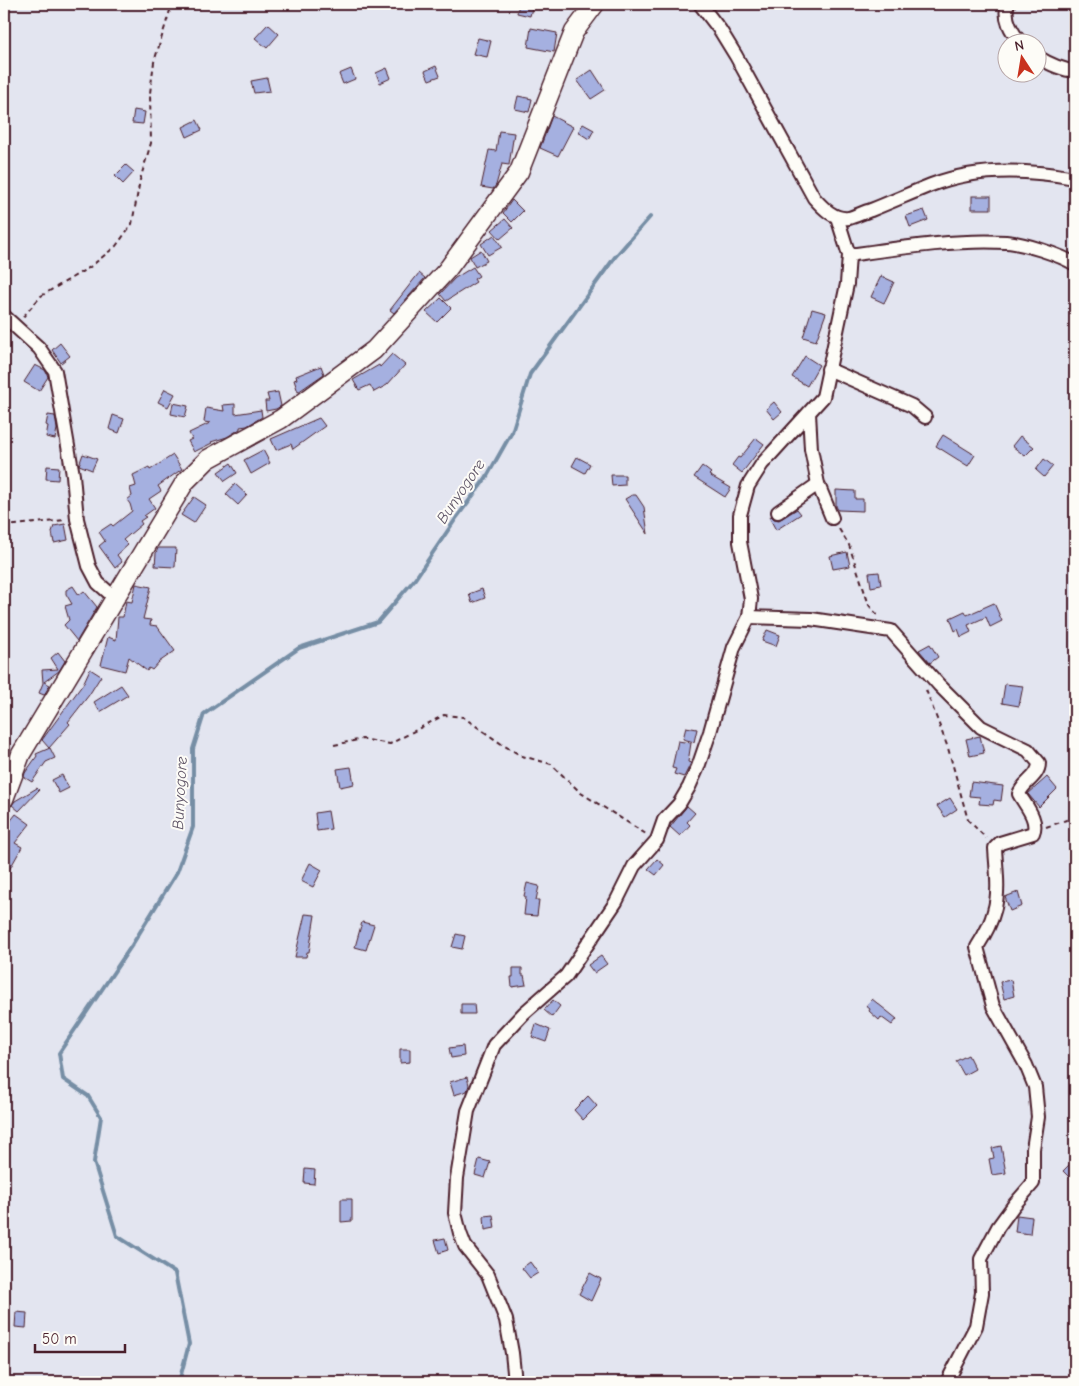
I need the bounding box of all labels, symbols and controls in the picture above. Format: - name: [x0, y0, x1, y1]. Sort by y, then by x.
- north arrow: [996, 32, 1046, 82]
- text: N: [1013, 37, 1026, 55]
- water label: Bunyogore: [433, 456, 489, 527]
- water label: Bunyogore: [169, 756, 191, 830]
- scale bar: [35, 1321, 125, 1353]
- text: 50 m: [42, 1330, 77, 1348]

